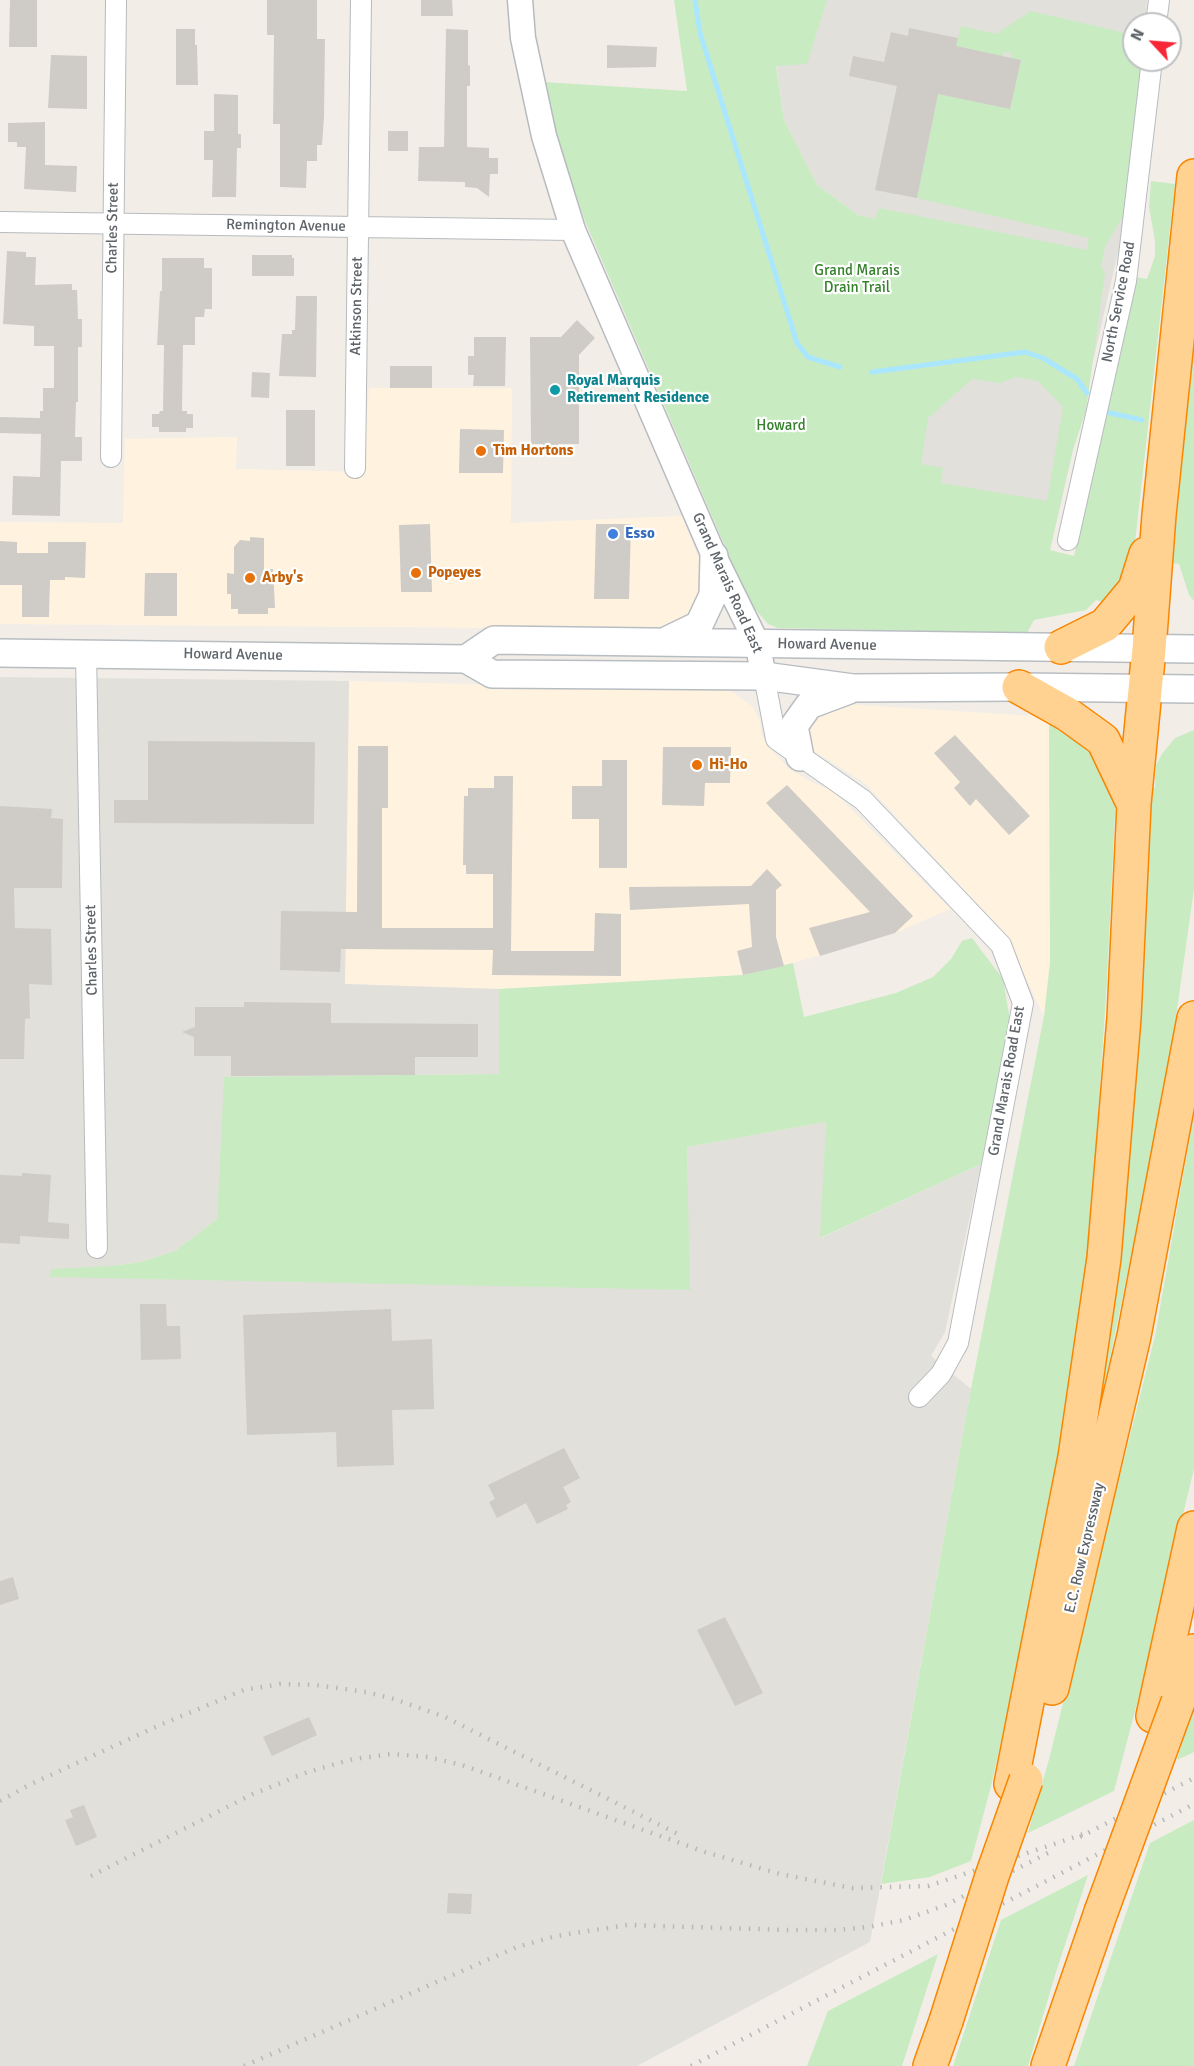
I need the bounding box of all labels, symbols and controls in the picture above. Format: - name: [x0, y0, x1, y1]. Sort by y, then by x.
- north arrow: [1122, 12, 1182, 72]
- text: N: [1126, 26, 1149, 44]
- street label: Charles Street: [103, 182, 123, 274]
- street label: Remington Avenue: [226, 216, 346, 236]
- street label: North Service Road: [1098, 240, 1140, 364]
- street label: Atkinson Street: [347, 256, 367, 356]
- park label: Grand Marais Drain Trail: [814, 262, 900, 297]
- place label: Royal Marquis Retirement Residence: [567, 372, 709, 407]
- marker: Royal Marquis Retirement Residence: [548, 383, 562, 397]
- park label: Howard: [756, 417, 806, 435]
- place label: Tim Hortons: [493, 442, 573, 460]
- marker: Tim Hortons: [474, 444, 488, 458]
- street label: Grand Marais Road East: [688, 510, 766, 656]
- place label: Esso: [625, 525, 655, 543]
- marker: Esso: [606, 527, 620, 541]
- place label: Popeyes: [428, 564, 481, 582]
- marker: Popeyes: [409, 566, 423, 580]
- place label: Arby's: [262, 569, 303, 587]
- marker: Arby's: [243, 571, 257, 585]
- street label: Howard Avenue: [777, 635, 877, 655]
- street label: Howard Avenue: [183, 645, 283, 665]
- place label: Hi-Ho: [709, 756, 748, 774]
- marker: Hi-Ho: [690, 758, 704, 772]
- street label: Charles Street: [82, 904, 102, 996]
- street label: Grand Marais Road East: [985, 1005, 1029, 1157]
- street label: E.C. Row Expressway: [1061, 1481, 1109, 1615]

